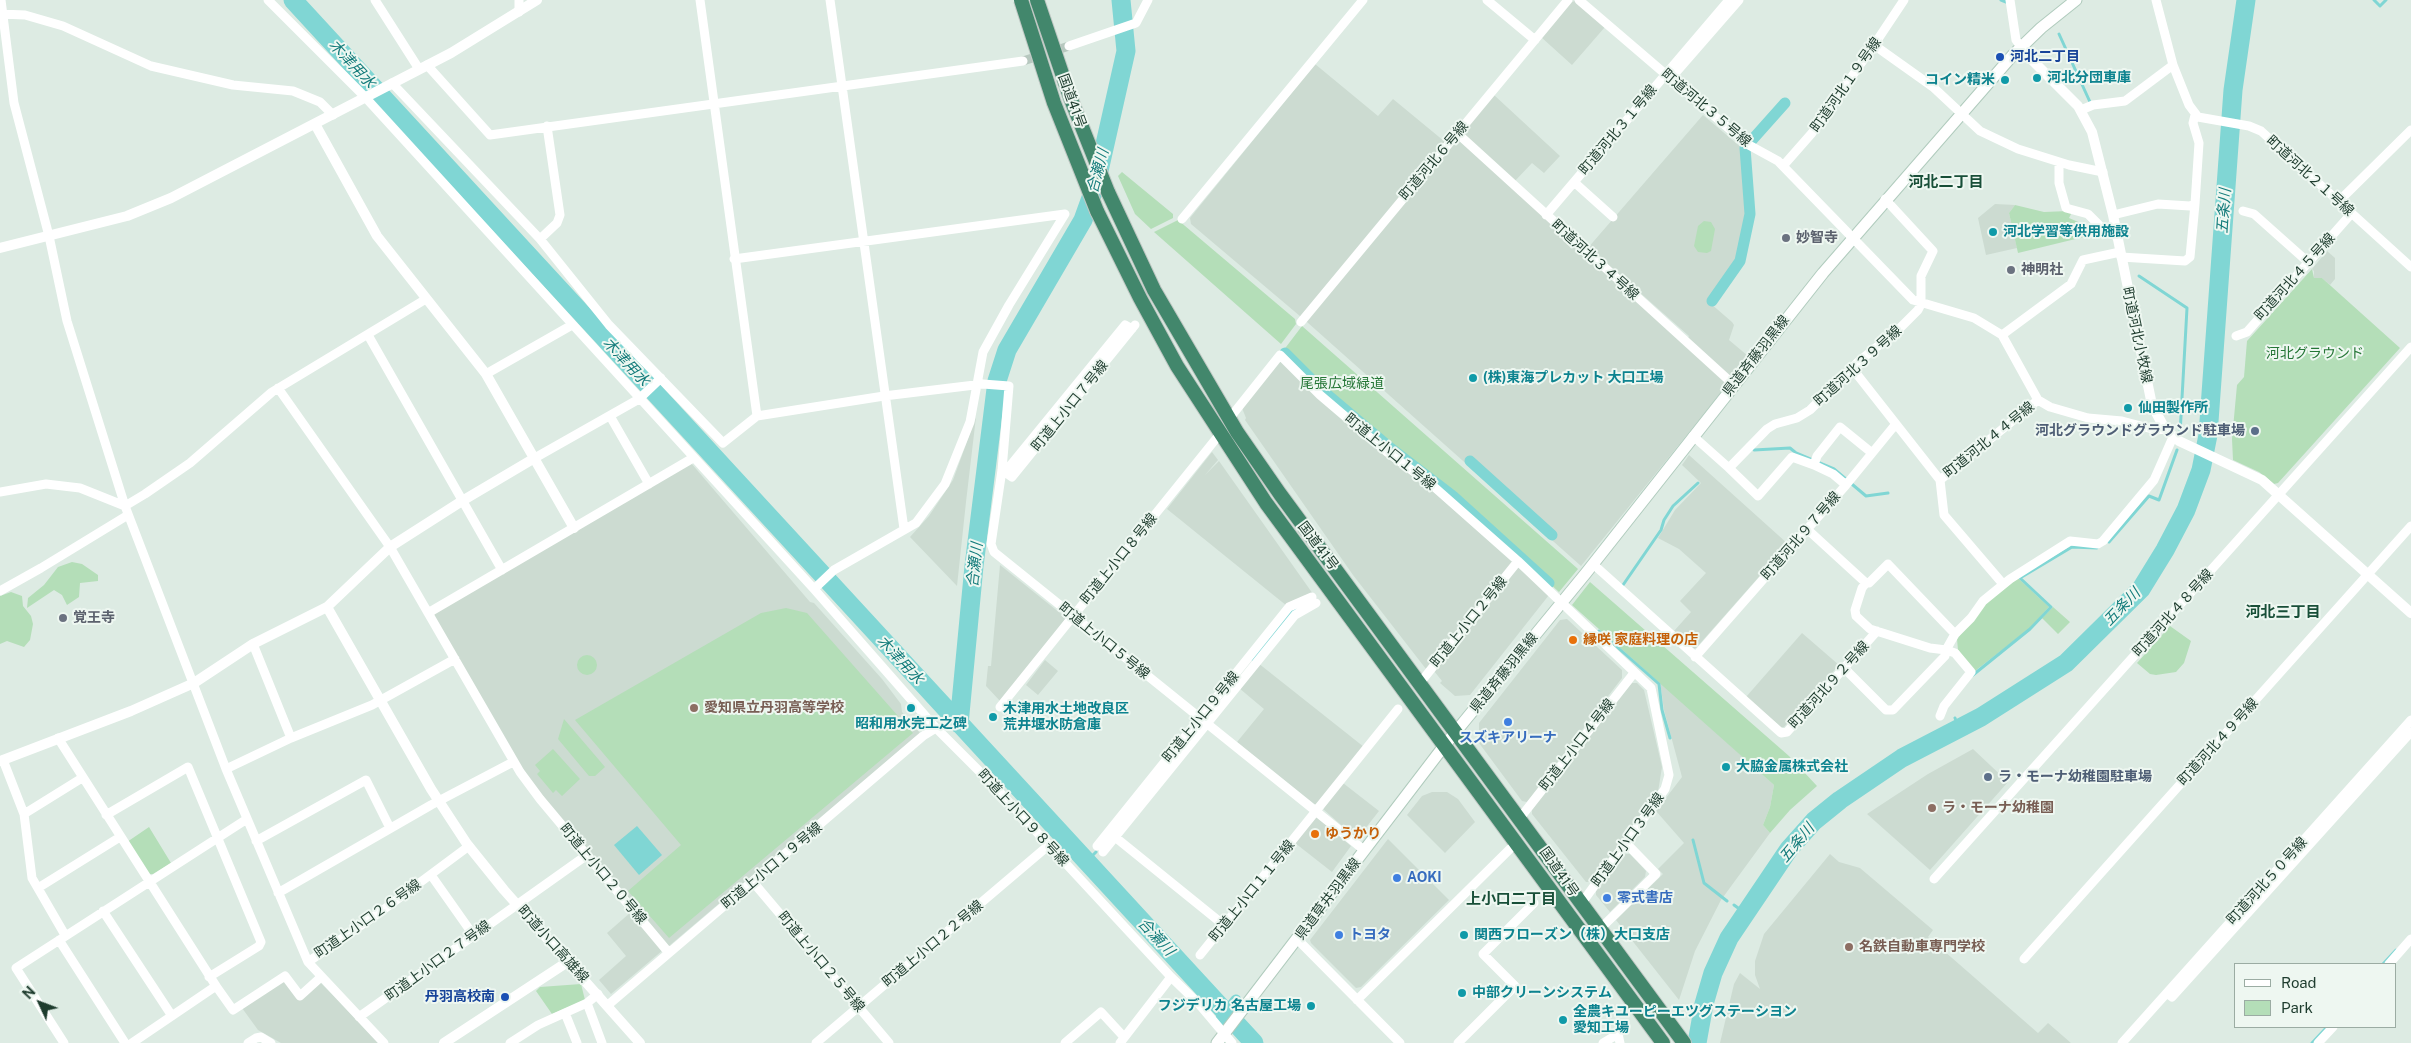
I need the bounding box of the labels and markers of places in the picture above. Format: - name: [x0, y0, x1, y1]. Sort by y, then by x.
- place label: 河北二丁目: [2010, 49, 2080, 65]
- marker: 河北二丁目: [1994, 51, 2006, 63]
- place label: 河北分団車庫: [2047, 70, 2131, 86]
- place label: コイン精米: [1925, 72, 1995, 88]
- marker: 河北分団車庫: [2031, 72, 2043, 84]
- marker: コイン精米: [1999, 74, 2011, 86]
- place label: 河北学習等供用施設: [2003, 224, 2129, 240]
- marker: 河北学習等供用施設: [1987, 226, 1999, 238]
- place label: 妙智寺: [1796, 230, 1838, 246]
- marker: 妙智寺: [1780, 232, 1792, 244]
- place label: 神明社: [2021, 262, 2063, 278]
- marker: 神明社: [2005, 264, 2017, 276]
- place label: (株)東海プレカット 大口工場: [1483, 370, 1664, 386]
- marker: (株)東海プレカット 大口工場: [1467, 372, 1479, 384]
- place label: 仙田製作所: [2138, 400, 2208, 416]
- marker: 仙田製作所: [2122, 402, 2134, 414]
- place label: 河北グラウンドグラウンド駐車場: [2035, 423, 2245, 439]
- marker: 河北グラウンドグラウンド駐車場: [2249, 425, 2261, 437]
- place label: 覚王寺: [73, 610, 115, 626]
- marker: 覚王寺: [57, 612, 69, 624]
- place label: 縁咲 家庭料理の店: [1583, 632, 1698, 648]
- marker: 縁咲 家庭料理の店: [1567, 634, 1579, 646]
- place label: 愛知県立丹羽高等学校: [704, 700, 844, 716]
- place label: 木津用水土地改良区 荒井堰水防倉庫: [1003, 701, 1129, 734]
- marker: 愛知県立丹羽高等学校: [688, 702, 700, 714]
- marker: 昭和用水完工之碑: [905, 702, 917, 714]
- marker: 木津用水土地改良区 荒井堰水防倉庫: [987, 711, 999, 723]
- place label: 昭和用水完工之碑: [855, 716, 967, 732]
- marker: スズキアリーナ: [1502, 716, 1514, 728]
- place label: スズキアリーナ: [1459, 730, 1557, 746]
- place label: 大脇金属株式会社: [1736, 759, 1848, 775]
- marker: 大脇金属株式会社: [1720, 761, 1732, 773]
- place label: ラ・モーナ幼稚園駐車場: [1998, 769, 2152, 785]
- marker: ラ・モーナ幼稚園駐車場: [1982, 771, 1994, 783]
- place label: ラ・モーナ幼稚園: [1942, 800, 2054, 816]
- marker: ラ・モーナ幼稚園: [1926, 802, 1938, 814]
- place label: ゆうかり: [1325, 826, 1381, 842]
- marker: ゆうかり: [1309, 828, 1321, 840]
- place label: AOKI: [1407, 870, 1442, 886]
- marker: AOKI: [1391, 872, 1403, 884]
- place label: 零式書店: [1617, 890, 1673, 906]
- marker: 零式書店: [1601, 892, 1613, 904]
- place label: トヨタ: [1349, 927, 1391, 943]
- place label: 関西フローズン（株）大口支店: [1474, 927, 1670, 943]
- marker: トヨタ: [1333, 929, 1345, 941]
- marker: 関西フローズン（株）大口支店: [1458, 929, 1470, 941]
- place label: 名鉄自動車専門学校: [1859, 939, 1985, 955]
- marker: 名鉄自動車専門学校: [1843, 941, 1855, 953]
- place label: 中部クリーンシステム: [1472, 985, 1612, 1001]
- marker: 中部クリーンシステム: [1456, 987, 1468, 999]
- place label: 丹羽高校南: [425, 989, 495, 1005]
- marker: 丹羽高校南: [499, 991, 511, 1003]
- place label: フジデリカ 名古屋工場: [1158, 998, 1301, 1014]
- marker: フジデリカ 名古屋工場: [1305, 1000, 1317, 1012]
- place label: 全農キユーピーエツグステーシヨン 愛知工場: [1573, 1004, 1797, 1036]
- marker: 全農キユーピーエツグステーシヨン 愛知工場: [1557, 1014, 1569, 1026]

